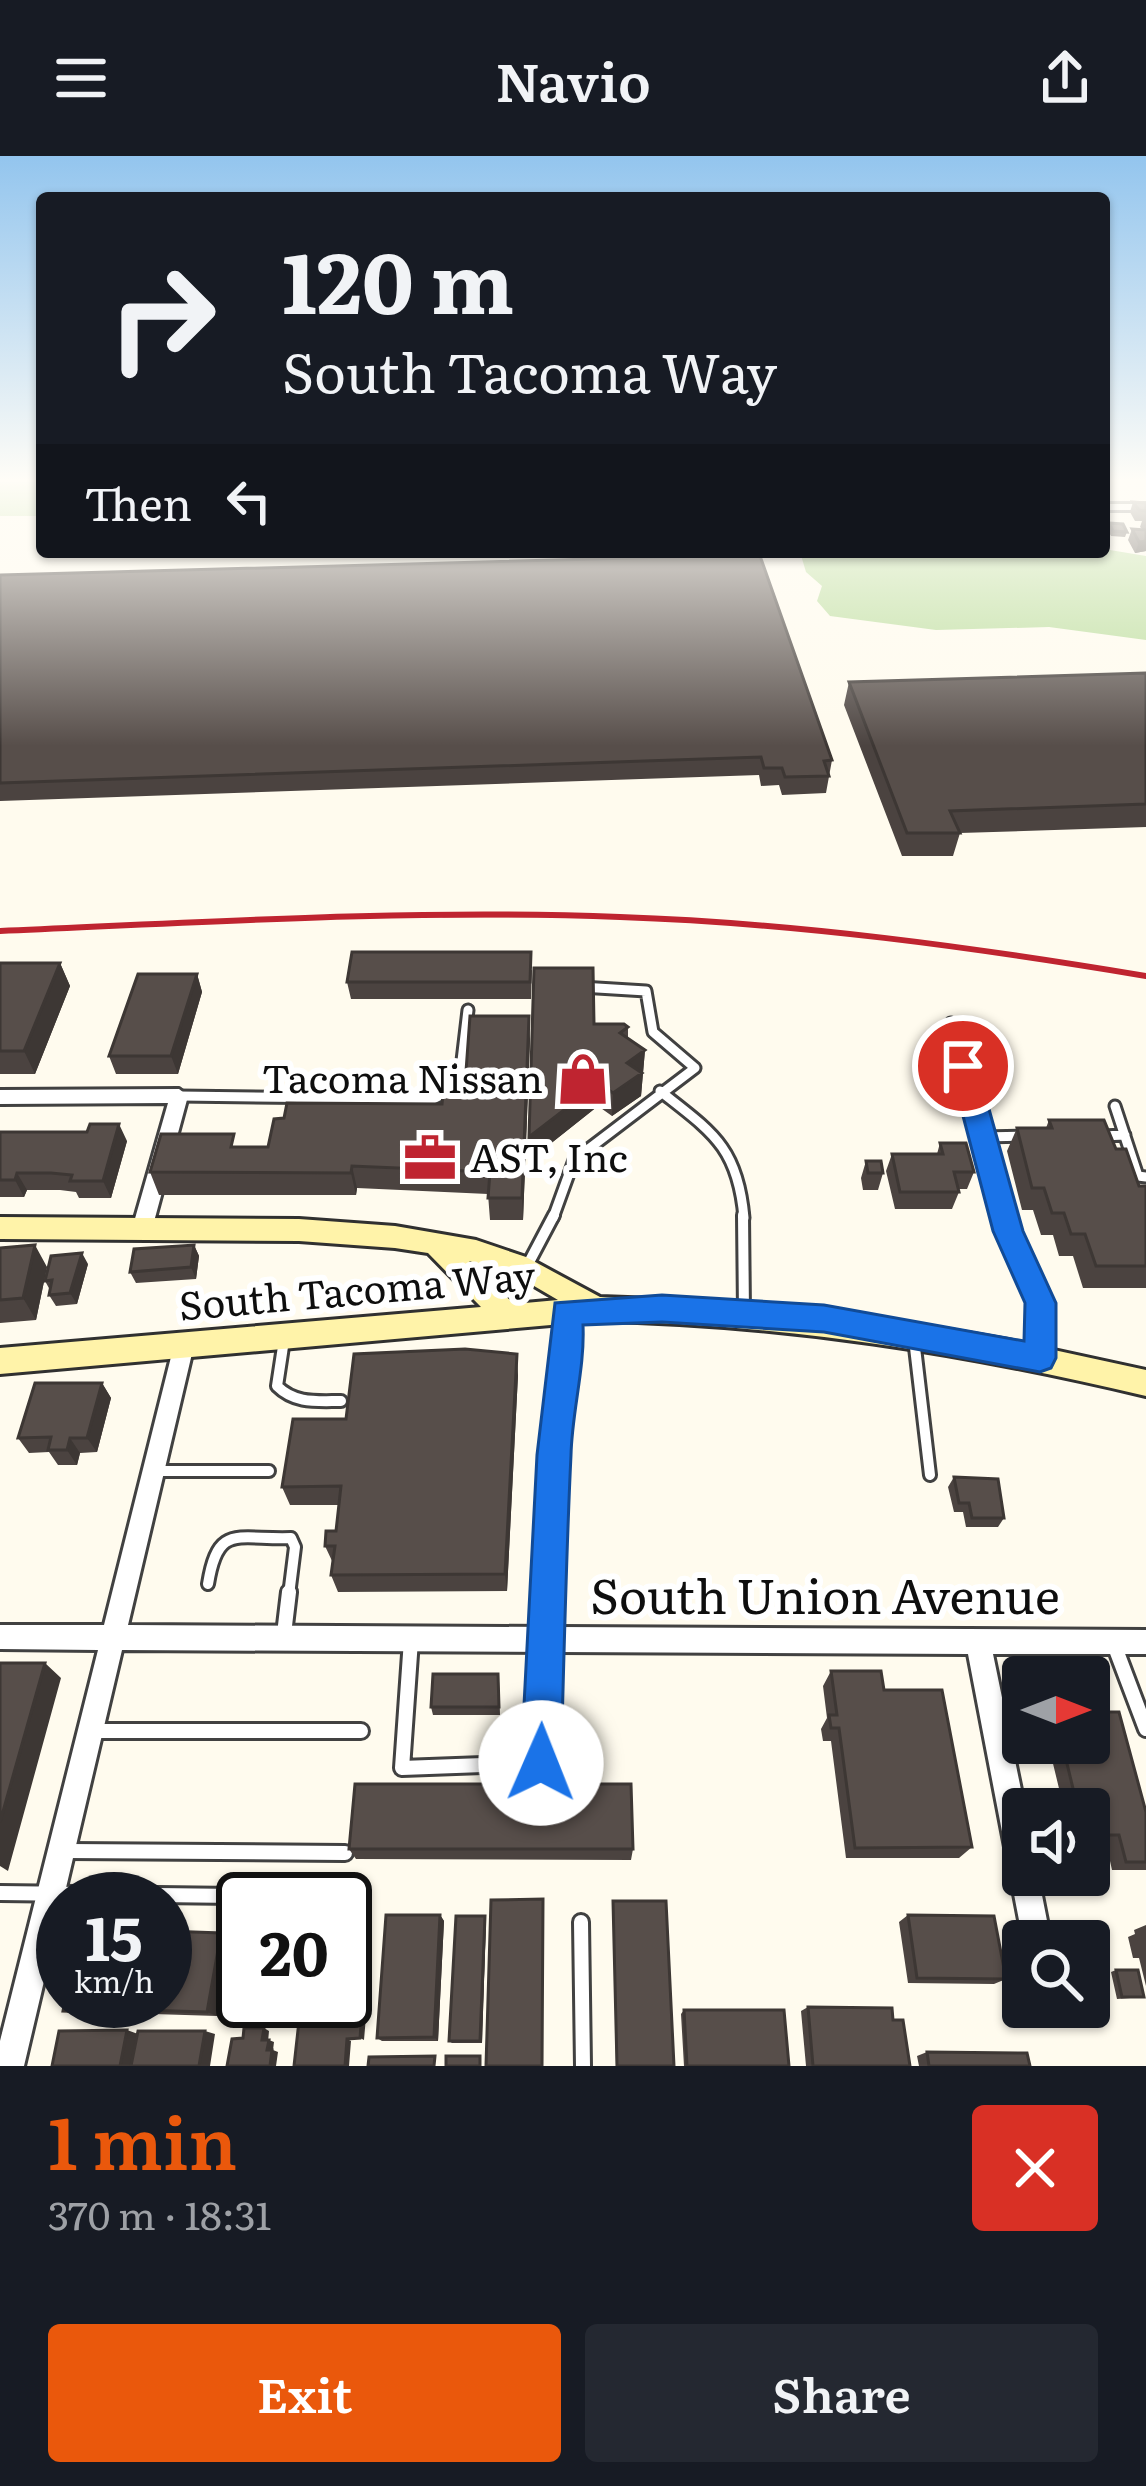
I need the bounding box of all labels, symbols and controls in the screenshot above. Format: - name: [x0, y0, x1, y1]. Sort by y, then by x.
- text: Navio: [495, 38, 651, 119]
- icon: menu: [48, 45, 114, 111]
- icon: share: [1032, 45, 1098, 111]
- text: 120 m: [282, 215, 514, 340]
- icon: right: [84, 240, 240, 396]
- text: South Tacoma Way: [282, 329, 777, 410]
- text: Then: [84, 468, 192, 535]
- icon: left: [216, 468, 282, 534]
- pin: [912, 1015, 1014, 1117]
- icon: arrive: [930, 1033, 996, 1099]
- place label: Tacoma Nissan: [262, 1047, 543, 1105]
- shop icon: Tacoma Nissan: [554, 1050, 612, 1108]
- place label: AST, Inc: [470, 1126, 628, 1184]
- office icon: AST, Inc: [401, 1129, 459, 1187]
- street label: South Tacoma Way: [176, 1243, 538, 1332]
- street label: South Union Avenue: [590, 1558, 1060, 1629]
- north arrow: [1002, 1656, 1110, 1764]
- map controls: [1002, 1656, 1110, 2028]
- position arrow: [478, 1700, 604, 1826]
- button: sound: [1002, 1788, 1110, 1896]
- speed limit sign: 20: [216, 1872, 372, 2028]
- text: 15: [85, 1890, 143, 1979]
- button: search: [1002, 1920, 1110, 2028]
- text: km/h: [74, 1958, 154, 2002]
- text: 1 min: [48, 2085, 237, 2192]
- button: close: [972, 2105, 1098, 2231]
- text: 370 m · 18:31: [48, 2184, 271, 2242]
- button: Exit: [48, 2324, 561, 2462]
- button: Share: [585, 2324, 1098, 2462]

